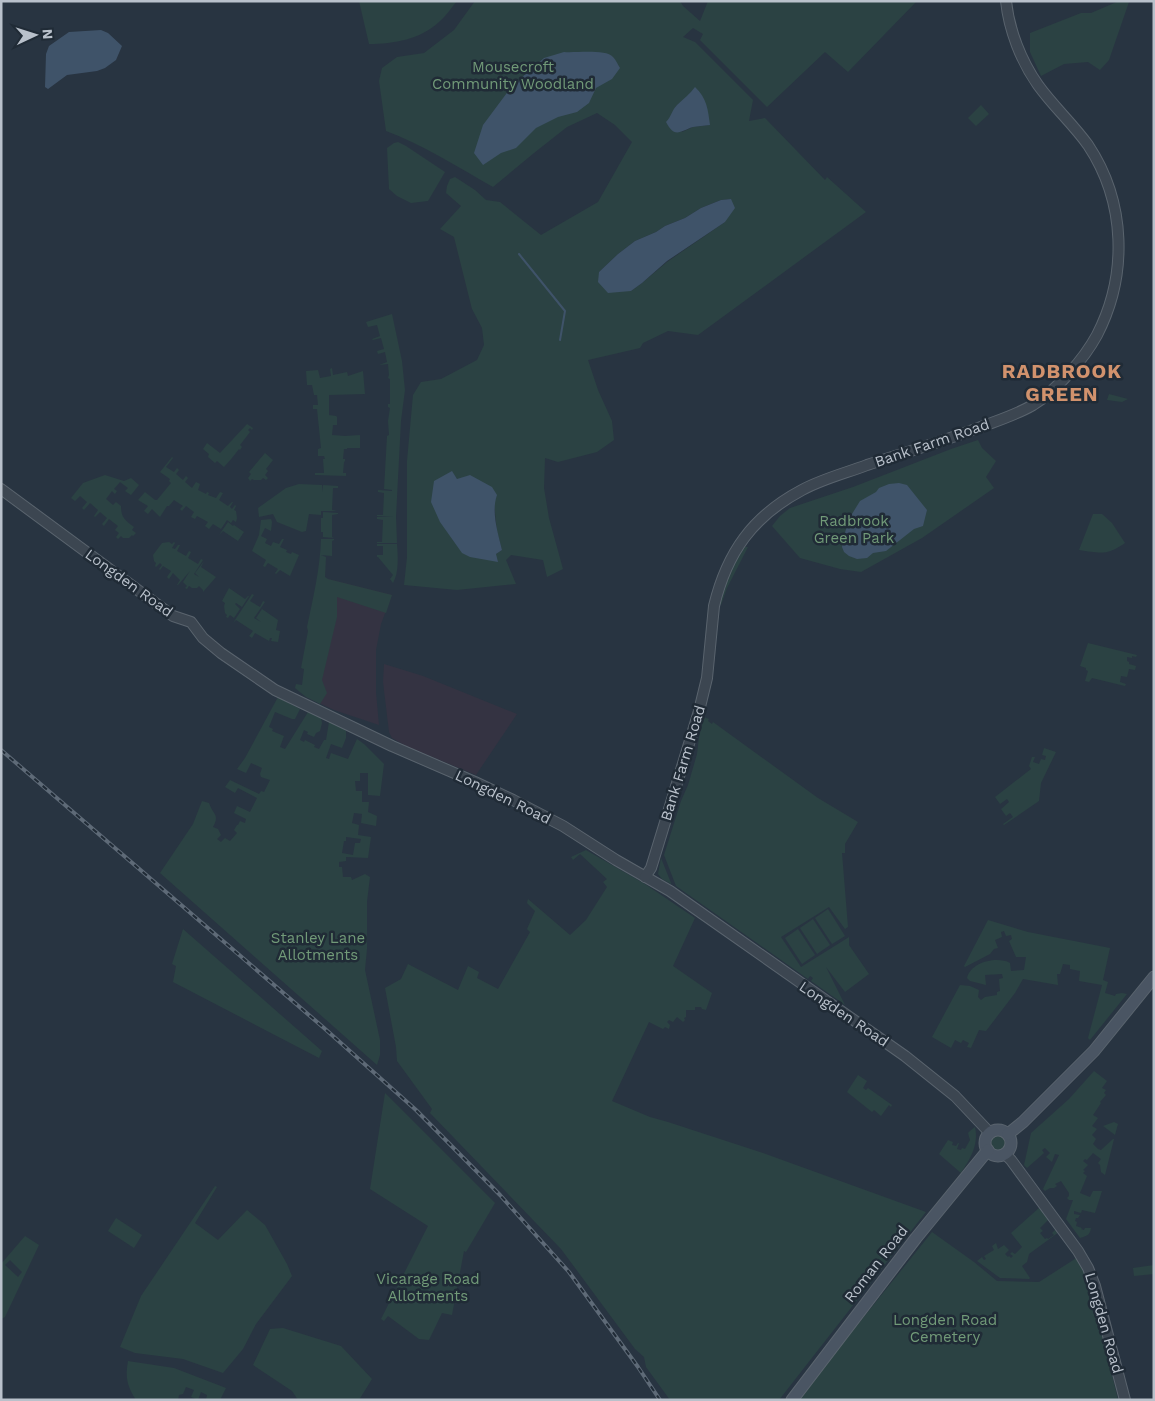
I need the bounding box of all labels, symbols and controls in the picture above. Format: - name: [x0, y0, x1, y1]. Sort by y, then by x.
- north arrow: [10, 10, 60, 60]
- text: N: [40, 28, 56, 40]
- park label: Mousecroft Community Woodland: [432, 58, 594, 93]
- district label: RADBROOK GREEN: [1002, 359, 1122, 406]
- street label: Bank Farm Road: [872, 415, 992, 471]
- park label: Radbrook Green Park: [814, 512, 895, 547]
- street label: Longden Road: [82, 545, 176, 621]
- street label: Bank Farm Road: [657, 703, 709, 823]
- street label: Longden Road: [452, 766, 554, 828]
- park label: Stanley Lane Allotments: [271, 929, 365, 964]
- street label: Longden Road: [796, 977, 892, 1051]
- street label: Roman Road: [840, 1222, 912, 1306]
- park label: Vicarage Road Allotments: [376, 1270, 480, 1305]
- street label: Longden Road: [1081, 1270, 1127, 1376]
- park label: Longden Road Cemetery: [893, 1311, 997, 1346]

